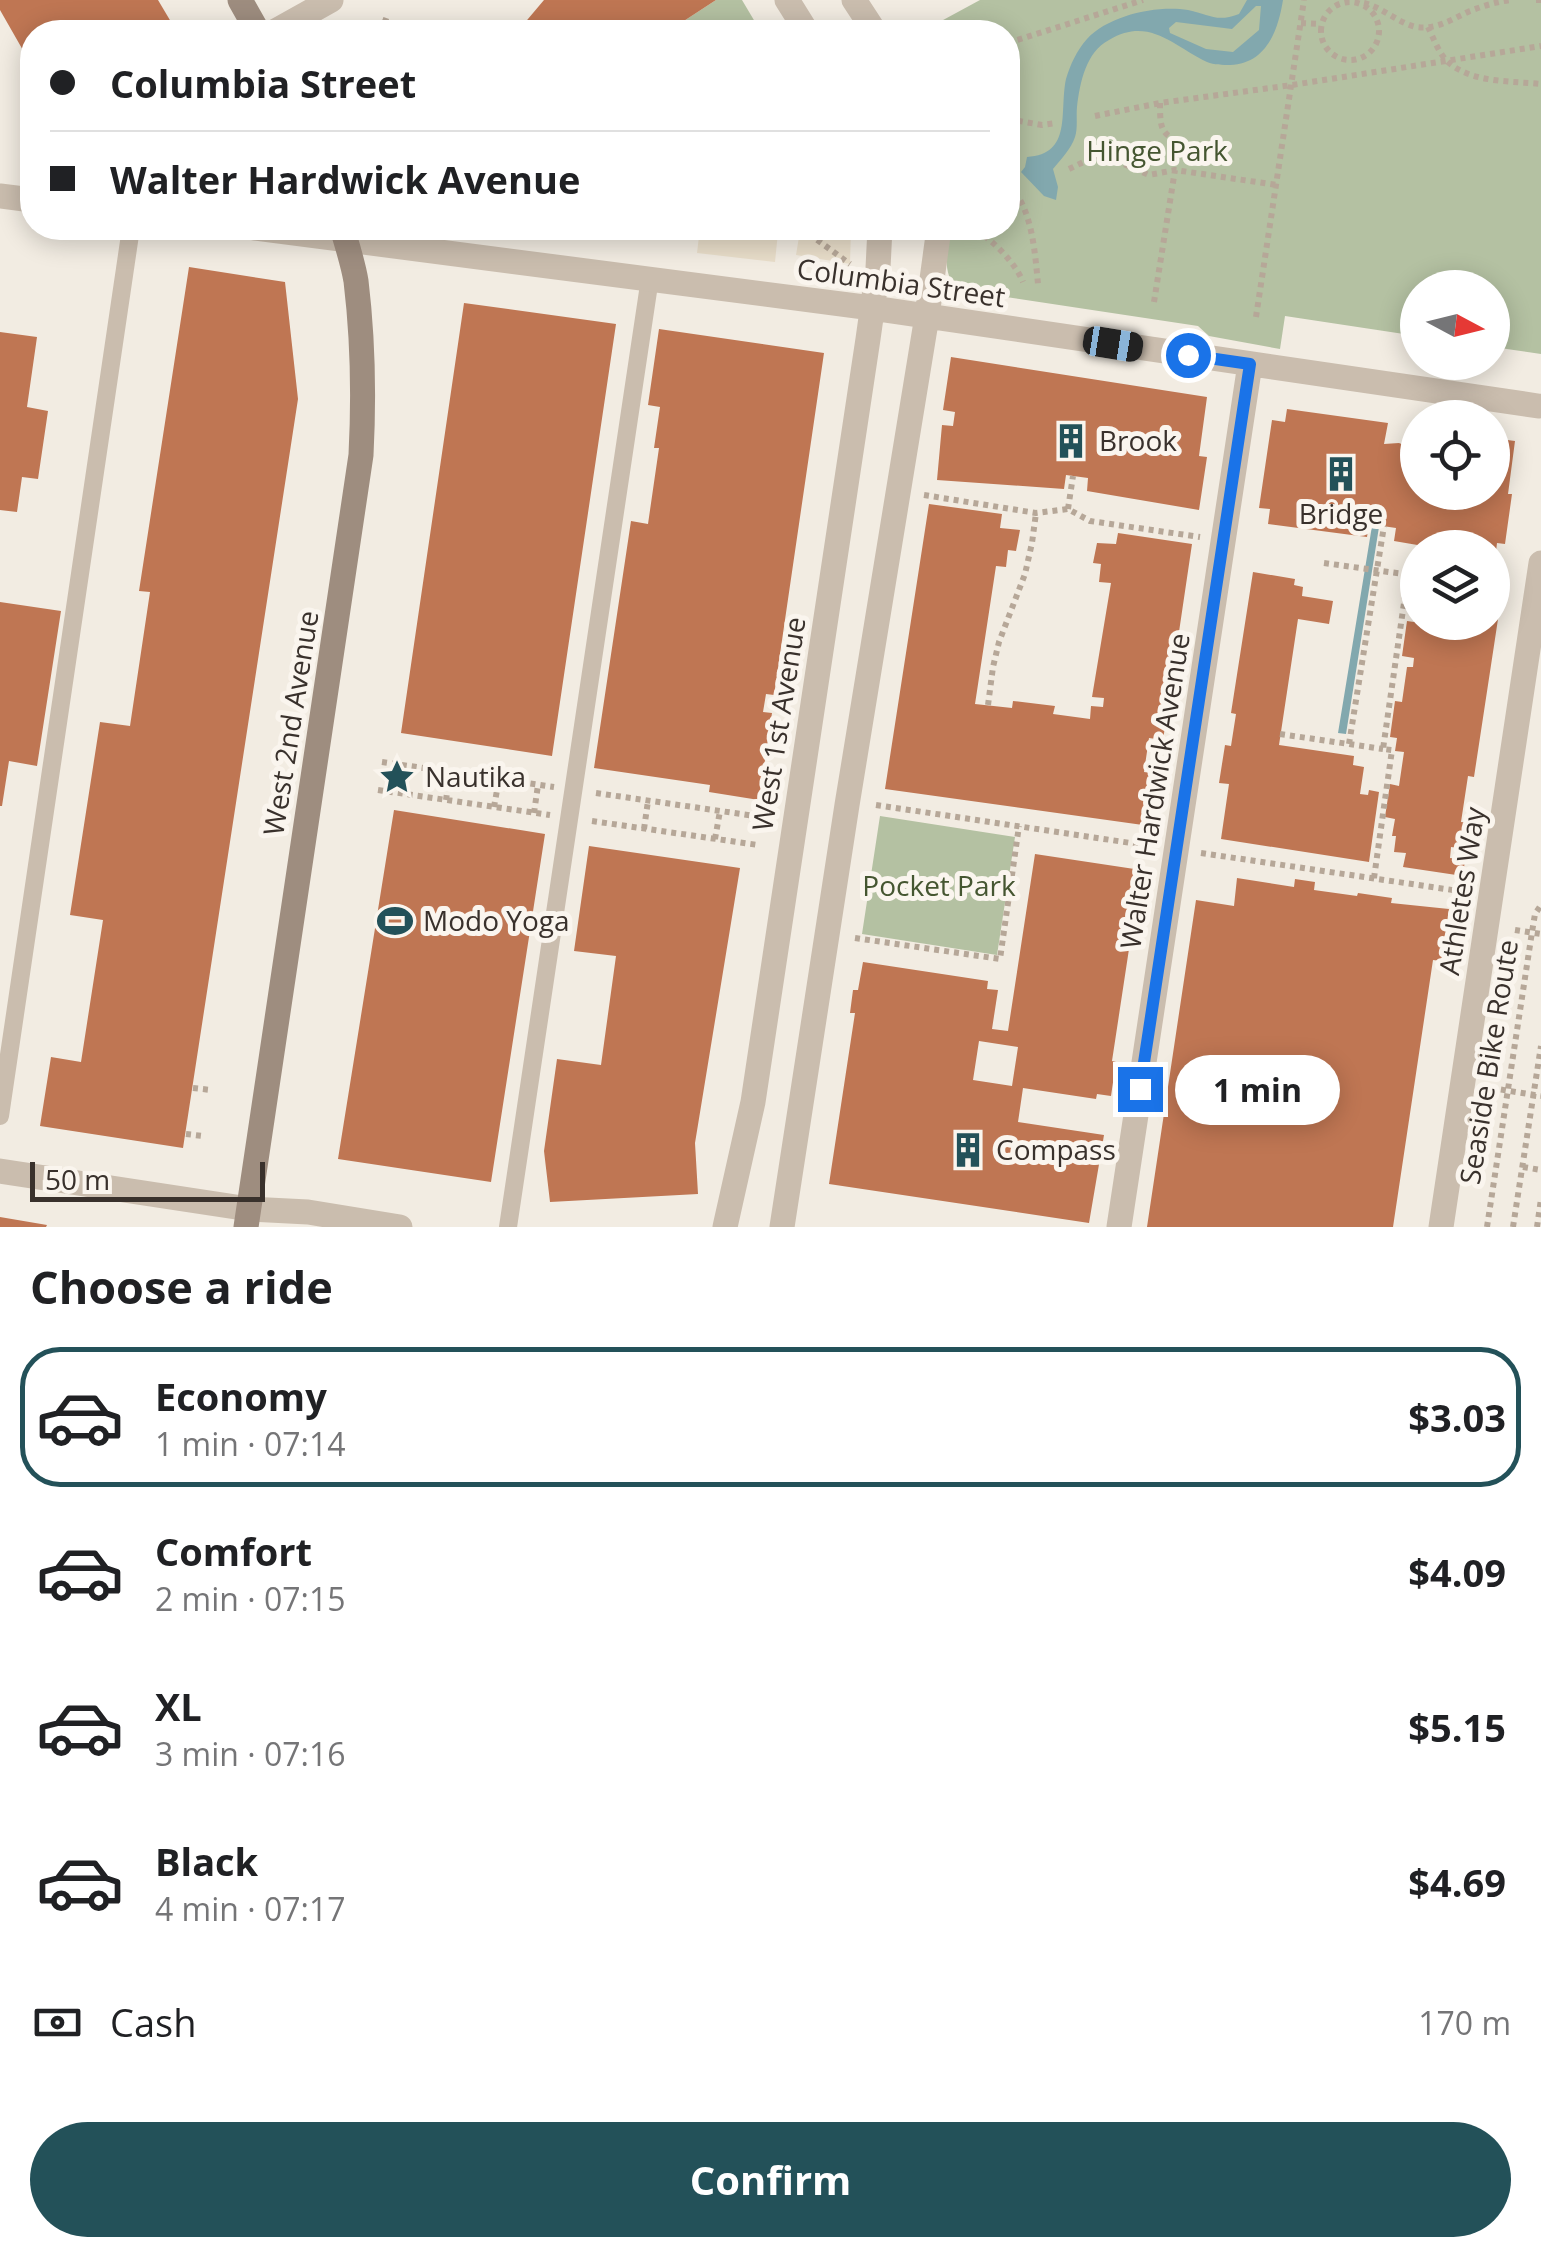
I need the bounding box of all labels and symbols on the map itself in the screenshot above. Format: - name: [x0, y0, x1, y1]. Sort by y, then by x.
- park label: Hinge Park: [1086, 131, 1228, 169]
- street label: Columbia Street: [795, 249, 1008, 315]
- north arrow: [1400, 270, 1510, 380]
- car: [1081, 324, 1145, 364]
- route start: [1166, 333, 1211, 378]
- place label: Brook: [1099, 421, 1177, 459]
- building icon: Brook: [1052, 422, 1090, 460]
- building icon: Bridge: [1322, 455, 1360, 493]
- place label: Bridge: [1299, 494, 1383, 532]
- street label: West 2nd Avenue: [253, 608, 327, 838]
- street label: West 1st Avenue: [742, 614, 814, 834]
- street label: Walter Hardwick Avenue: [1110, 630, 1198, 952]
- place label: Nautika: [425, 757, 526, 795]
- place icon: Nautika: [378, 758, 416, 796]
- street label: Athletes Way: [1429, 803, 1493, 977]
- park label: Pocket Park: [862, 866, 1016, 904]
- place label: Modo Yoga: [423, 901, 570, 939]
- sports icon: Modo Yoga: [376, 902, 414, 940]
- street label: Seaside Bike Route: [1450, 937, 1526, 1187]
- callout: 1 min: [1175, 1054, 1340, 1124]
- route end: [1118, 1067, 1163, 1112]
- place label: Compass: [996, 1130, 1116, 1168]
- building icon: Compass: [949, 1131, 987, 1169]
- scale bar: [30, 1157, 265, 1202]

